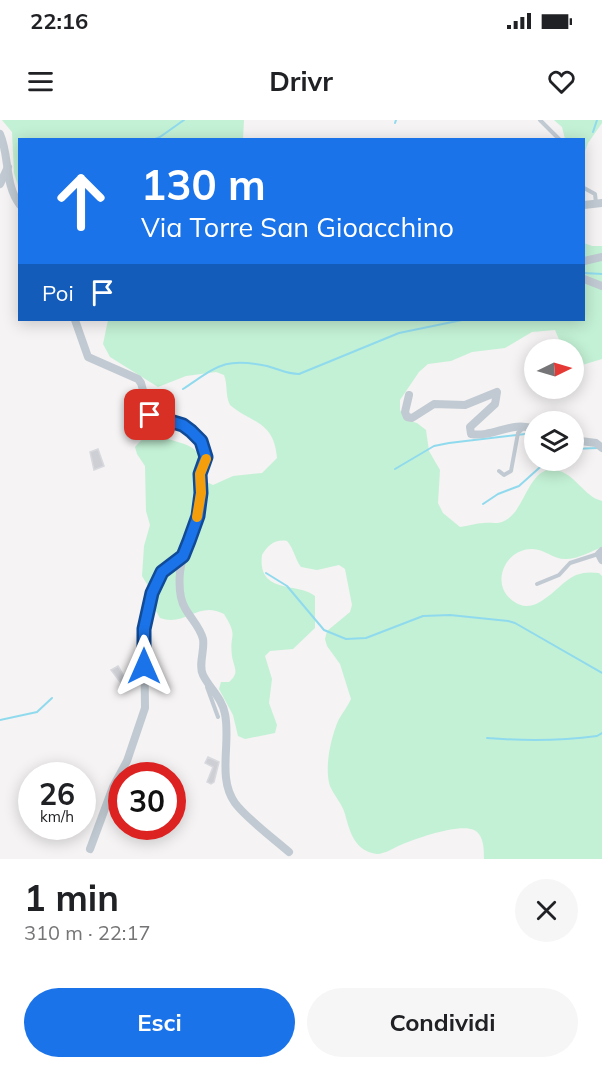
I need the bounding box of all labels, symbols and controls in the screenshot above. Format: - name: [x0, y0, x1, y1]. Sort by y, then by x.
- text: 22:16: [30, 7, 88, 35]
- text: Drivr: [269, 64, 333, 98]
- icon: menu: [24, 65, 57, 98]
- icon: heart: [545, 65, 578, 98]
- text: 130 m: [141, 158, 266, 211]
- icon: ahead: [42, 162, 120, 240]
- text: Via Torre San Gioacchino: [141, 210, 454, 244]
- icon: arrive: [86, 276, 119, 309]
- text: Poi: [42, 279, 74, 307]
- north arrow: [524, 339, 584, 399]
- map controls: [524, 339, 584, 471]
- pin: [124, 389, 175, 440]
- icon: arrive: [133, 398, 166, 431]
- button: layers: [524, 411, 584, 471]
- position arrow: [112, 634, 176, 698]
- speed limit sign: 30: [108, 762, 186, 840]
- text: 26: [39, 775, 75, 813]
- text: km/h: [40, 807, 74, 826]
- text: 1 min: [24, 875, 119, 920]
- button: close: [515, 879, 578, 942]
- text: 310 m · 22:17: [24, 920, 150, 945]
- button: Esci: [24, 988, 295, 1057]
- button: Condividi: [307, 988, 578, 1057]

